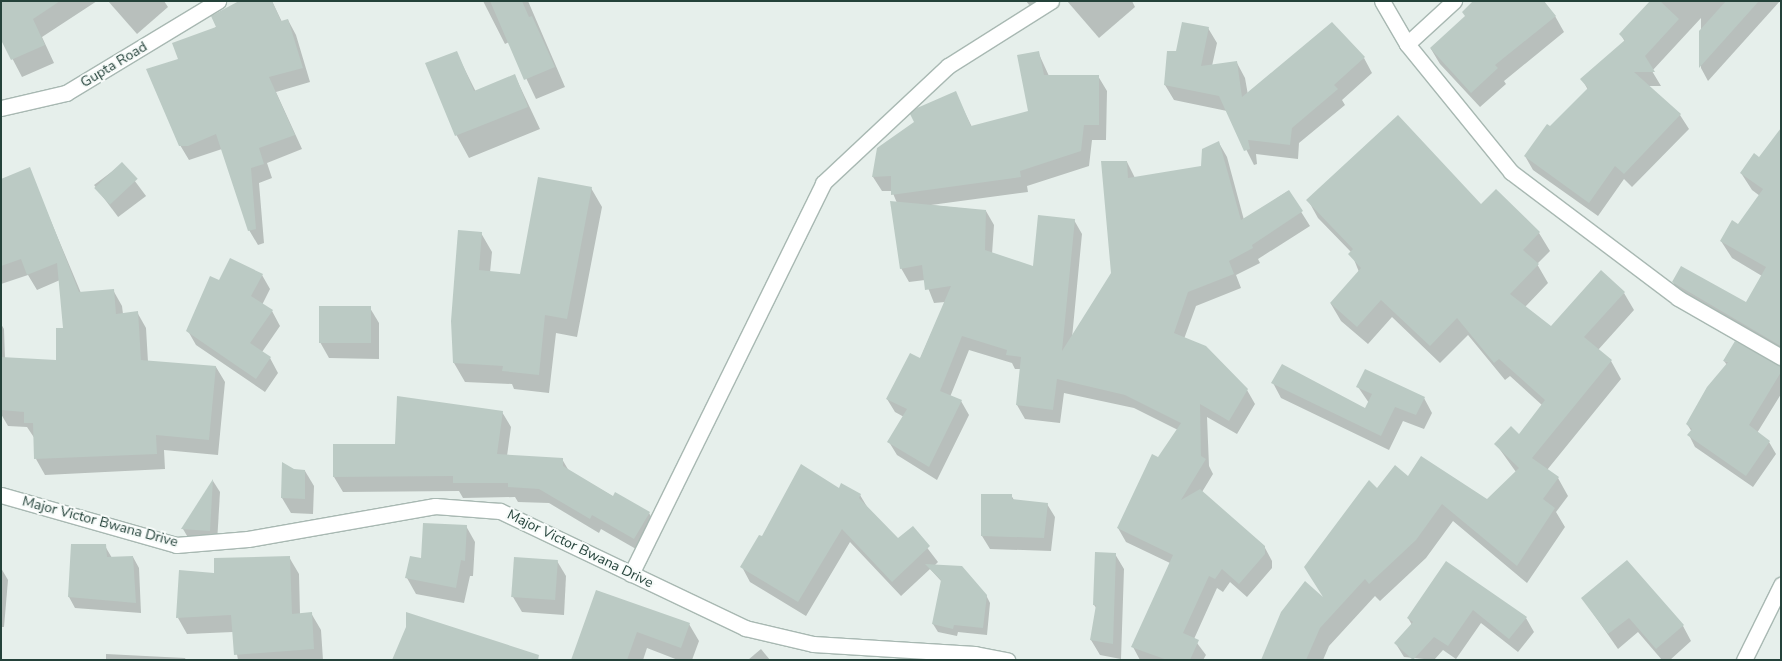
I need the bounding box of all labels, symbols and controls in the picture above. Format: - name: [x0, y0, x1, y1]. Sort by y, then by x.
- street label: Gupta Road: [78, 39, 150, 91]
- street label: Major Victor Bwana Drive: [20, 493, 180, 551]
- street label: Major Victor Bwana Drive: [504, 506, 656, 592]

